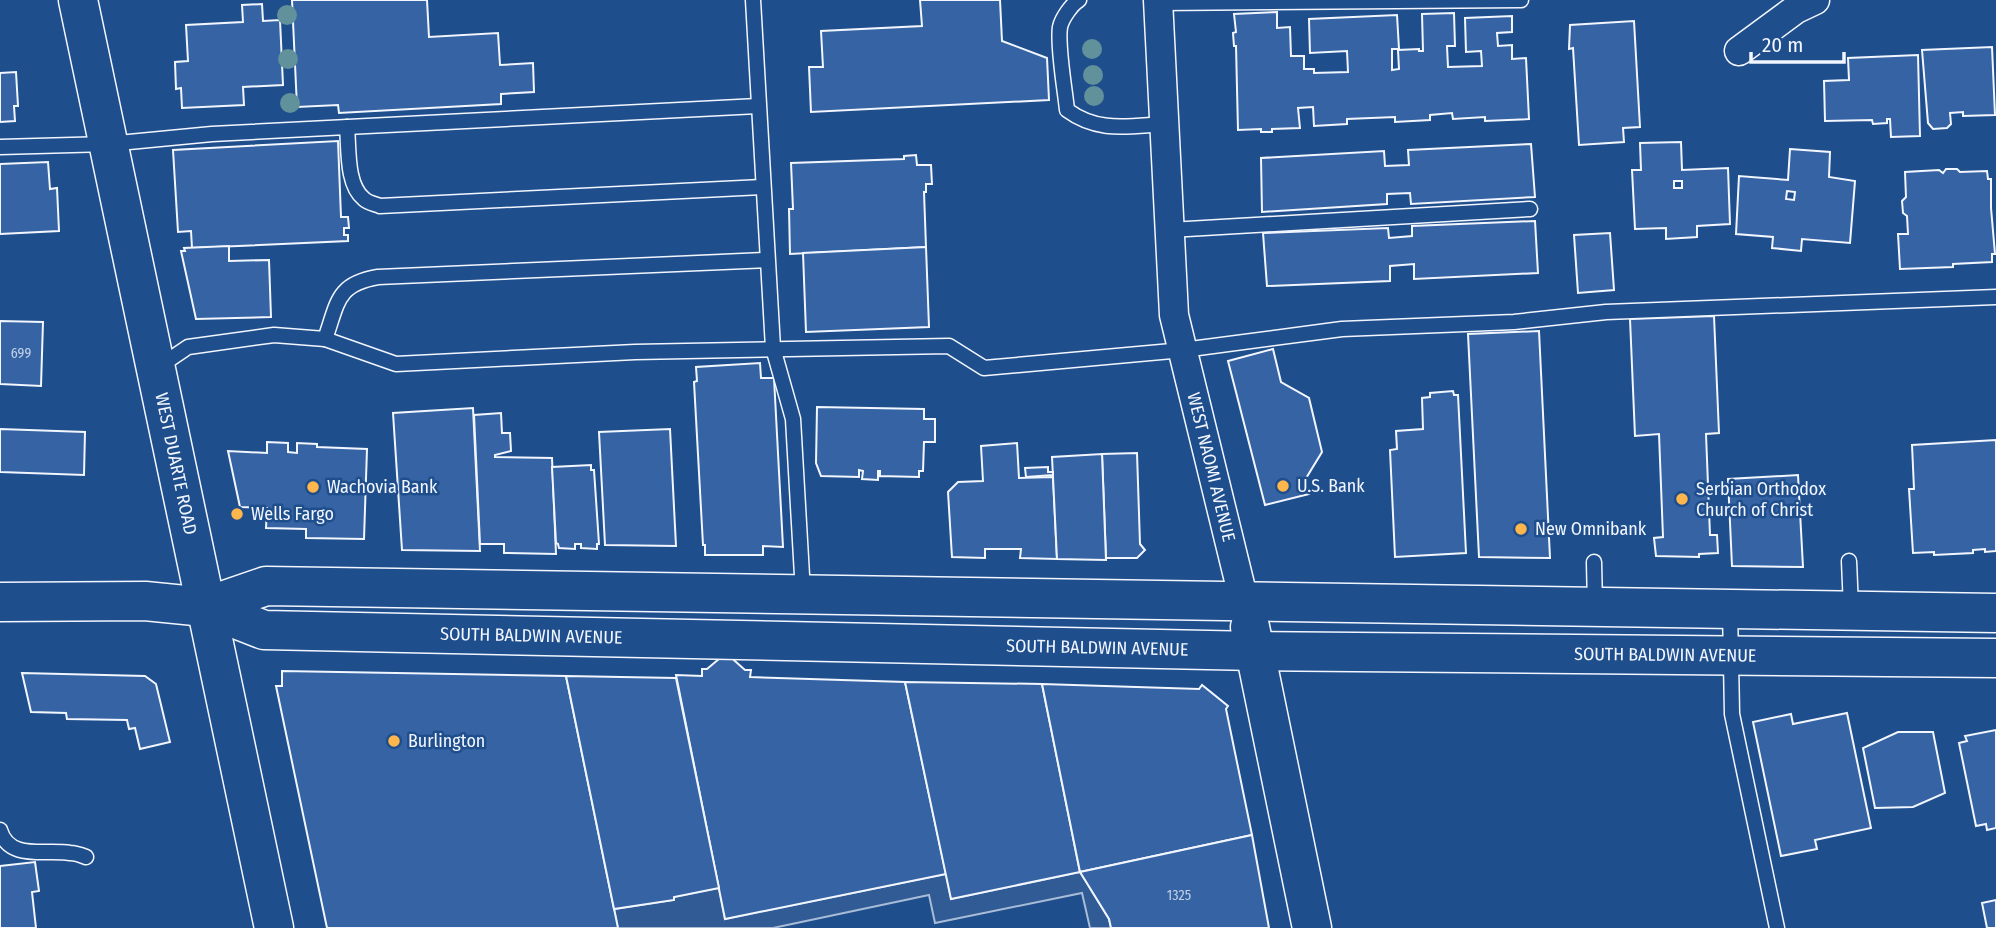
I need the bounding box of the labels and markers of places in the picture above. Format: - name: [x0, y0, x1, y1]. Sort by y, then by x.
- place label: U.S. Bank: [1297, 475, 1365, 497]
- place label: Wachovia Bank: [327, 476, 438, 498]
- marker: U.S. Bank: [1275, 478, 1291, 494]
- place label: Serbian Orthodox Church of Christ: [1696, 478, 1826, 521]
- marker: Wachovia Bank: [305, 479, 321, 495]
- marker: Serbian Orthodox Church of Christ: [1674, 491, 1690, 507]
- place label: Wells Fargo: [251, 503, 334, 525]
- marker: Wells Fargo: [229, 506, 245, 522]
- place label: New Omnibank: [1535, 518, 1647, 540]
- marker: New Omnibank: [1513, 521, 1529, 537]
- place label: Burlington: [408, 730, 485, 752]
- marker: Burlington: [386, 733, 402, 749]

